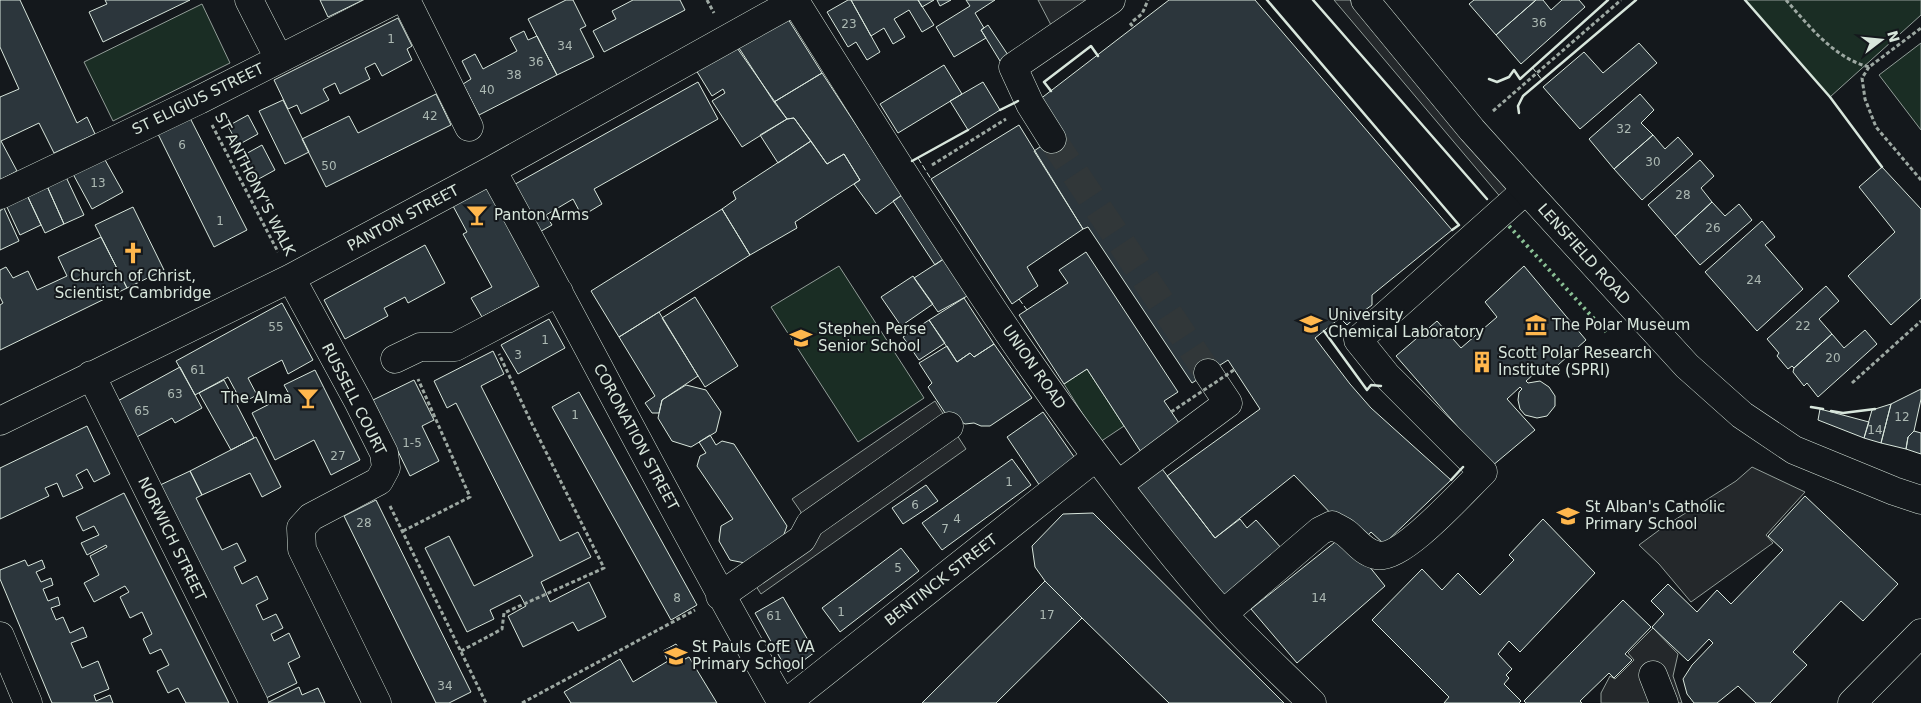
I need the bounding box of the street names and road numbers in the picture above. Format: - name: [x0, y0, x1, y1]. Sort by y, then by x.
- street label: ST ELIGIUS STREET: [129, 59, 268, 139]
- street label: ST ANTHONY'S WALK: [211, 109, 300, 260]
- street label: PANTON STREET: [344, 181, 463, 255]
- street label: LENSFIELD ROAD: [1534, 200, 1634, 308]
- street label: UNION ROAD: [998, 322, 1070, 412]
- street label: RUSSELL COURT: [318, 340, 390, 459]
- street label: CORONATION STREET: [590, 361, 683, 514]
- street label: NORWICH STREET: [134, 474, 210, 605]
- street label: BENTINCK STREET: [881, 530, 1002, 630]

